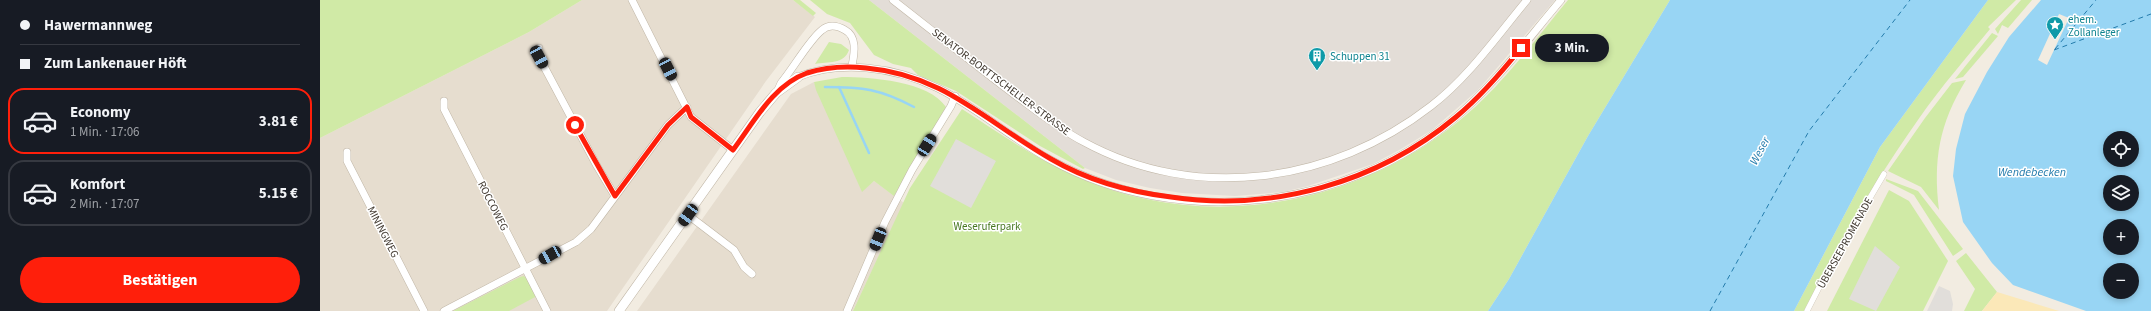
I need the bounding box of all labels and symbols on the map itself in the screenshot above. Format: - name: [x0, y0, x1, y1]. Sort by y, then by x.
- place label: ehem. Zollanleger: [2068, 12, 2120, 40]
- place icon: ehem. Zollanleger: [2045, 15, 2065, 40]
- street label: SENATOR-BORTTSCHELLER-STRASSE: [929, 25, 1073, 139]
- callout: 3 Min.: [1535, 34, 1609, 62]
- route end: [1512, 39, 1530, 57]
- car: [528, 44, 550, 70]
- building icon: Schuppen 31: [1307, 46, 1327, 71]
- place label: Schuppen 31: [1330, 49, 1390, 64]
- car: [657, 56, 679, 82]
- route start: [566, 116, 584, 134]
- car: [916, 132, 938, 158]
- water label: Weser: [1746, 133, 1775, 168]
- water label: Wendebecken: [1998, 164, 2066, 181]
- street label: ROCCOWEG: [474, 179, 512, 234]
- street label: ÜBERSEEPROMENADE: [1814, 195, 1876, 291]
- car: [676, 202, 700, 228]
- street label: MININGWEG: [364, 204, 402, 261]
- park label: Weseruferpark: [953, 219, 1021, 234]
- car: [868, 226, 888, 252]
- car: [537, 244, 563, 266]

